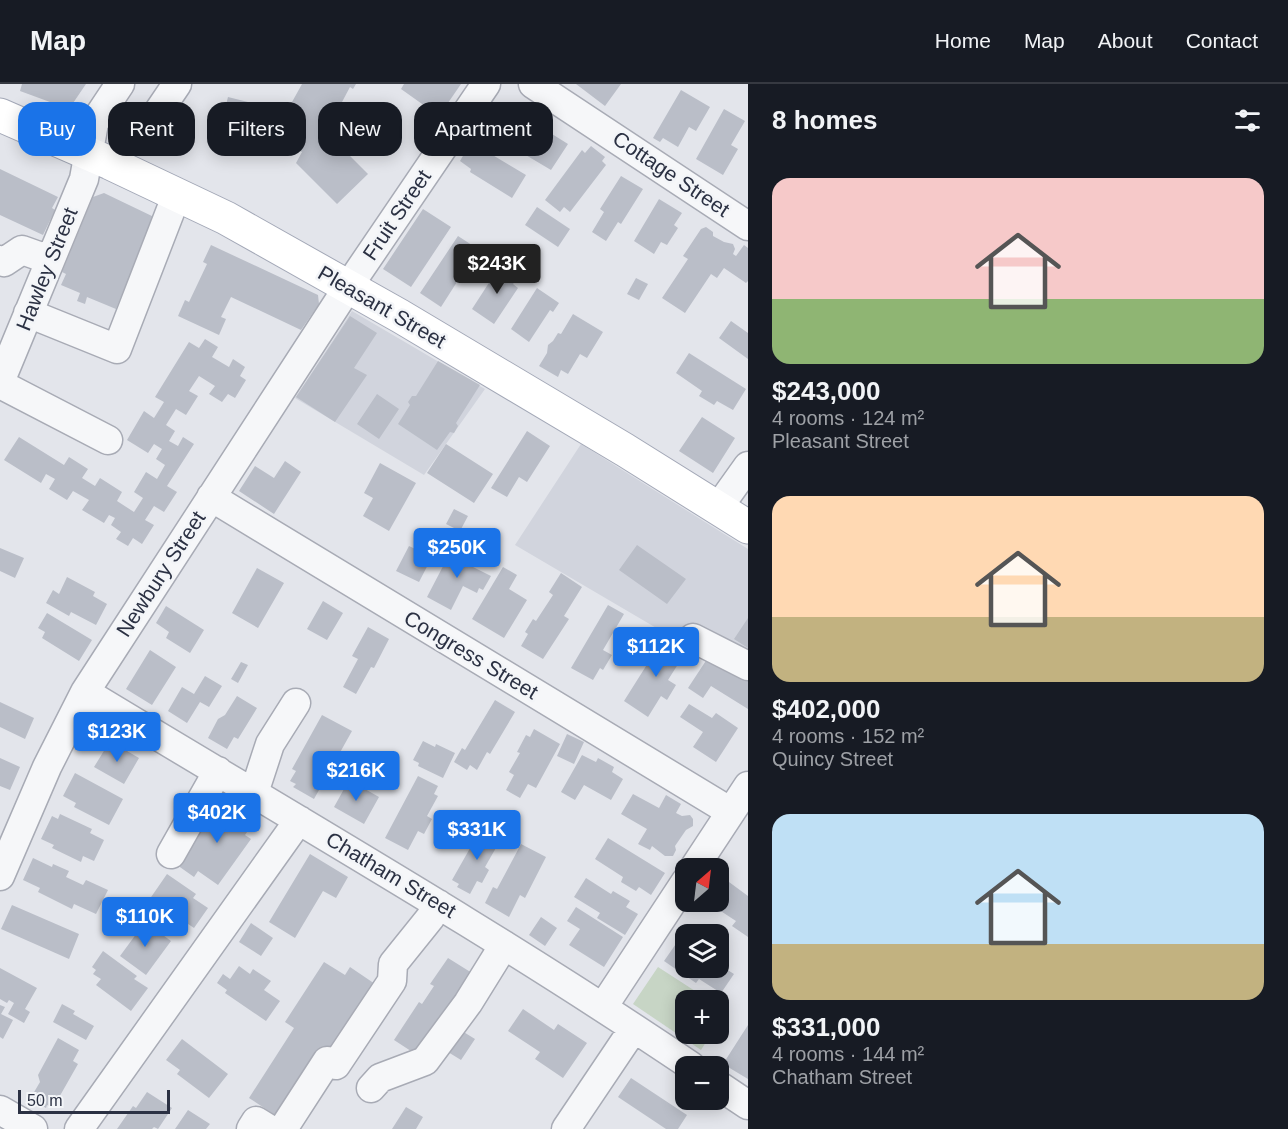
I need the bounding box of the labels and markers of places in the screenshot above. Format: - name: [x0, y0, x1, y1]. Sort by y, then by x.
- pin: $243K: [455, 244, 539, 295]
- pin: $250K: [415, 528, 499, 579]
- pin: $112K: [614, 627, 698, 678]
- pin: $123K: [75, 712, 159, 763]
- pin: $216K: [314, 751, 398, 802]
- pin: $402K: [175, 793, 259, 844]
- pin: $331K: [435, 810, 519, 861]
- pin: $110K: [103, 897, 187, 948]

